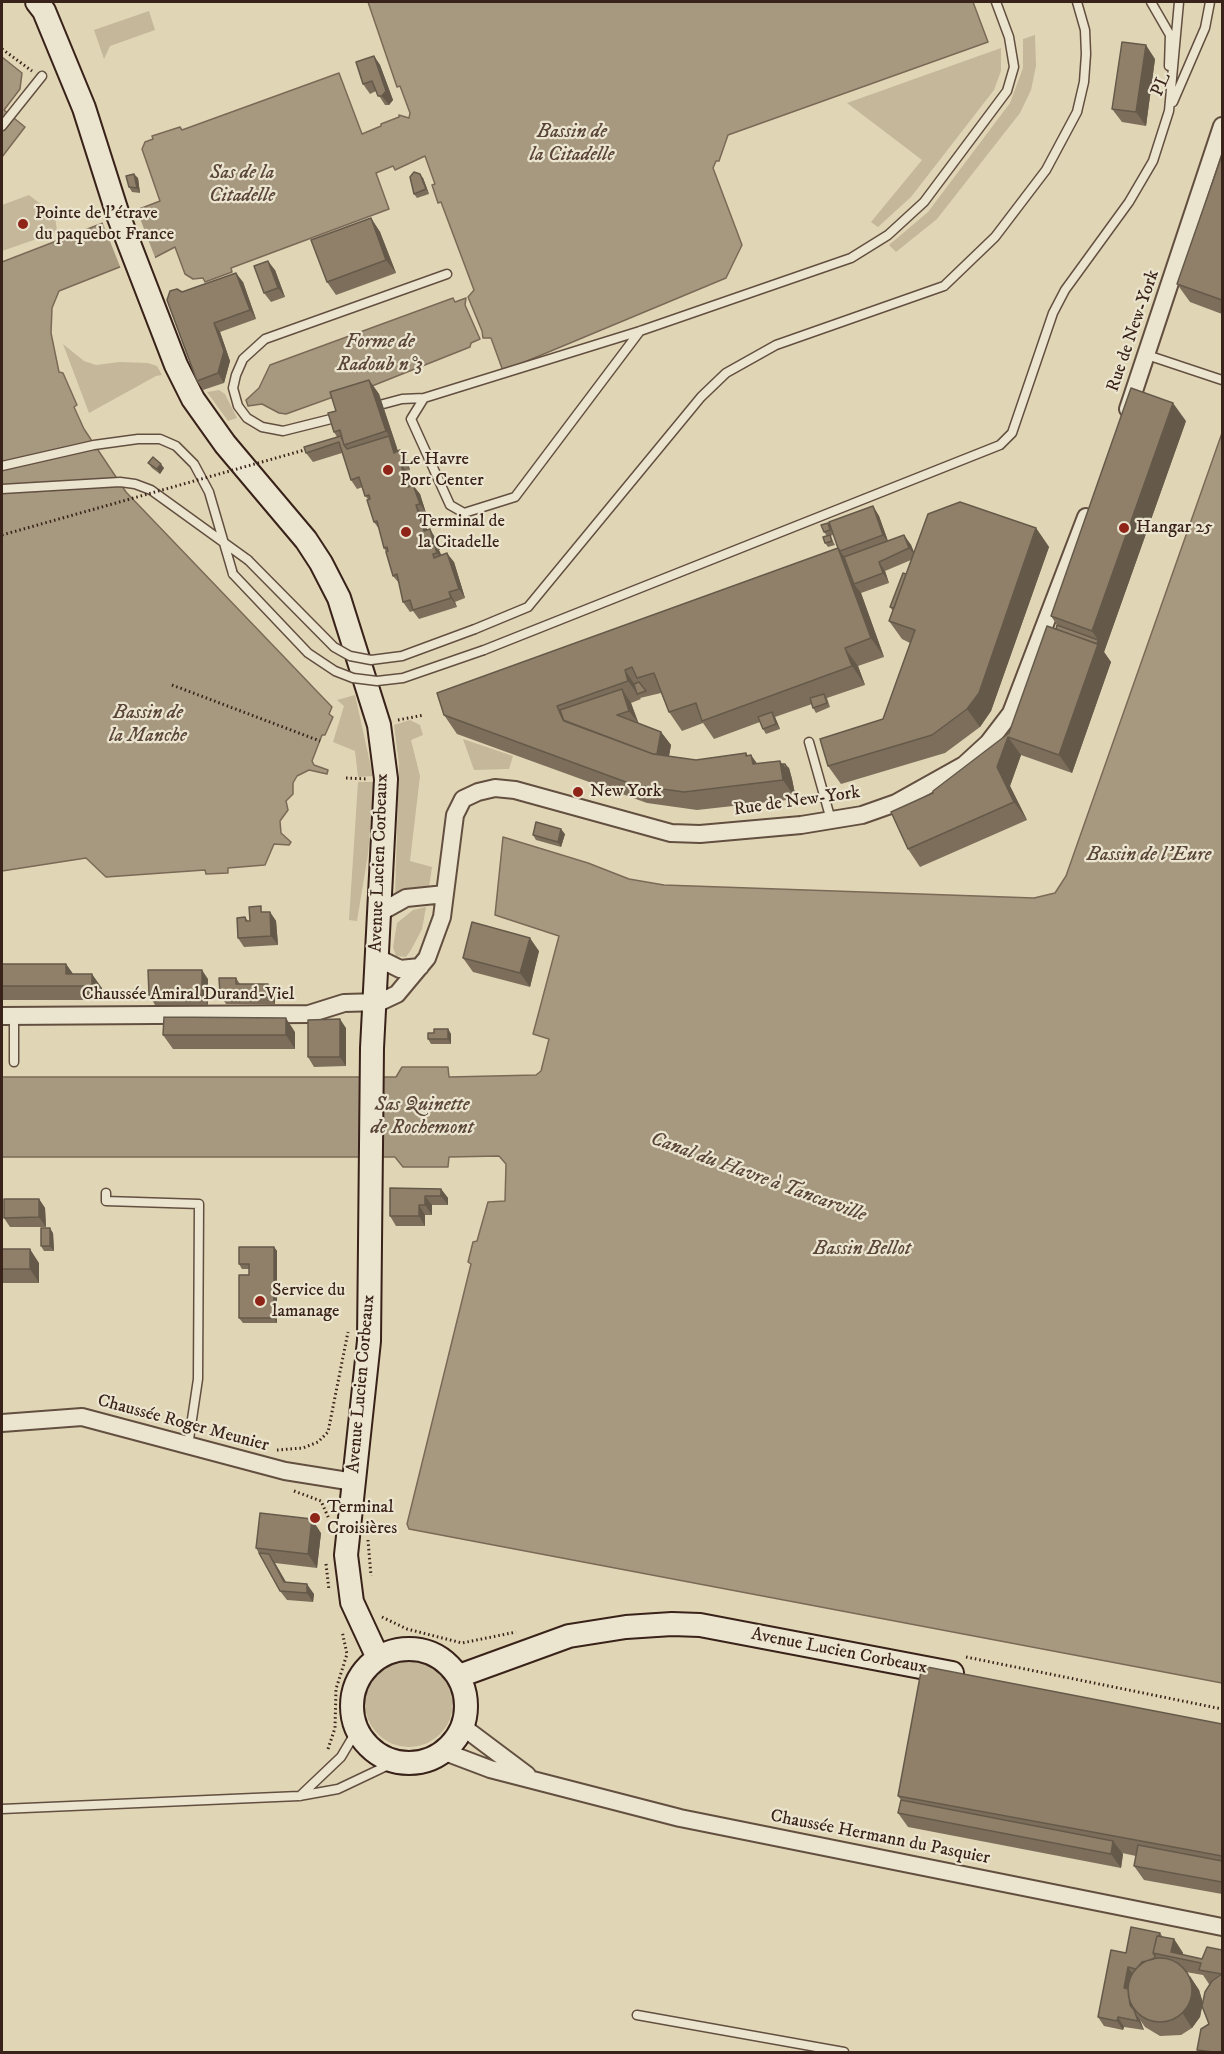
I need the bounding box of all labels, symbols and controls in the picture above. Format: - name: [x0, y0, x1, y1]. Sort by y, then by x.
- street label: PL: [1147, 70, 1177, 100]
- water label: Bassin de la Citadelle: [530, 121, 614, 168]
- water label: Sas de la Citadelle: [209, 162, 275, 209]
- place label: Pointe de l’étrave du paquebot France: [35, 203, 174, 246]
- marker: Pointe de l’étrave du paquebot France: [16, 217, 30, 231]
- street label: Rue de New-York: [1103, 267, 1165, 395]
- water label: Forme de Radoub n°3: [337, 331, 423, 378]
- place label: Le Havre Port Center: [400, 449, 484, 492]
- marker: Le Havre Port Center: [381, 463, 395, 477]
- place label: Terminal de la Citadelle: [418, 511, 505, 554]
- place label: Hangar 25: [1136, 517, 1213, 539]
- marker: Hangar 25: [1117, 521, 1131, 535]
- marker: Terminal de la Citadelle: [399, 525, 413, 539]
- water label: Bassin de la Manche: [109, 702, 187, 749]
- street label: Avenue Lucien Corbeaux: [366, 773, 394, 953]
- place label: New York: [590, 781, 662, 803]
- street label: Rue de New-York: [732, 782, 862, 822]
- marker: New York: [571, 785, 585, 799]
- water label: Bassin de l'Eure: [1087, 844, 1211, 868]
- street label: Chaussée Amiral Durand-Viel: [82, 984, 294, 1006]
- water label: Sas Quinette de Rochemont: [371, 1094, 473, 1141]
- water label: Canal du Havre à Tancarville: [647, 1128, 869, 1228]
- water label: Bassin Bellot: [813, 1238, 911, 1262]
- place label: Service du lamanage: [272, 1280, 345, 1322]
- marker: Service du lamanage: [253, 1294, 267, 1308]
- street label: Avenue Lucien Corbeaux: [343, 1294, 381, 1474]
- street label: Chaussée Roger Meunier: [95, 1391, 271, 1457]
- place label: Terminal Croisières: [327, 1497, 397, 1540]
- marker: Terminal Croisières: [308, 1511, 322, 1525]
- street label: Avenue Lucien Corbeaux: [749, 1624, 929, 1680]
- street label: Chaussée Hermann du Pasquier: [768, 1806, 992, 1870]

